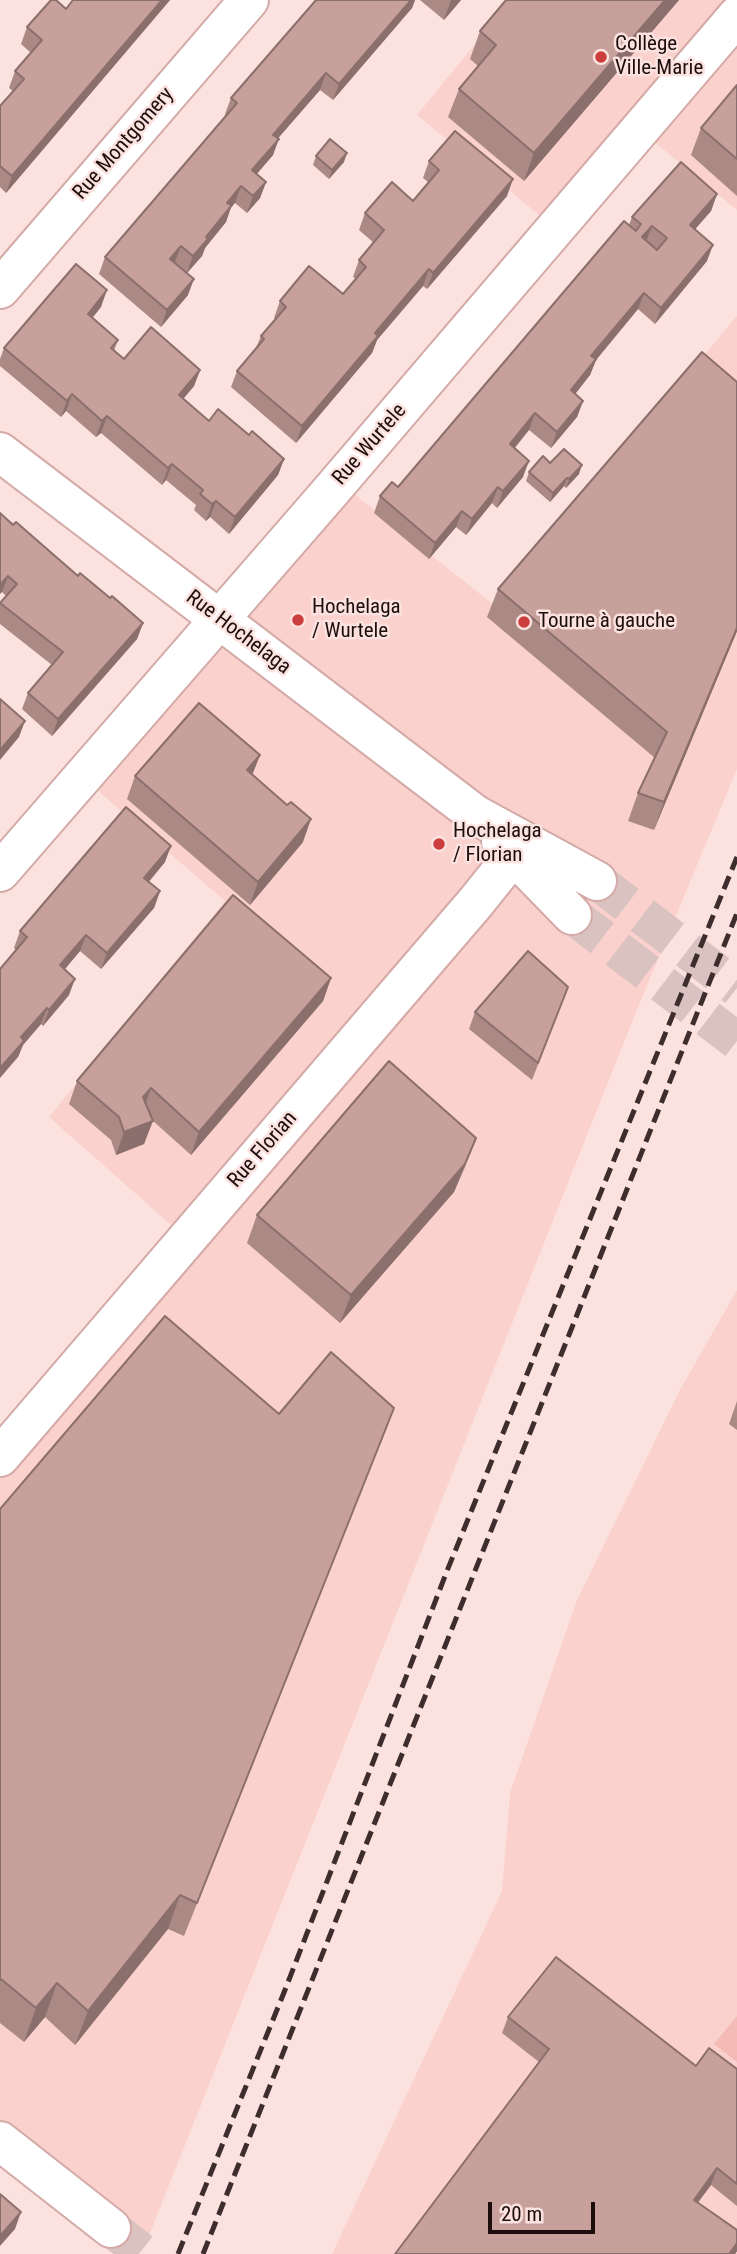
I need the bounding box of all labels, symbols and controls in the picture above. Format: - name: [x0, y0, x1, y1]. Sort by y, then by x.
- place label: Collège Ville-Marie: [615, 32, 703, 82]
- marker: Collège Ville-Marie: [593, 49, 609, 65]
- street label: Rue Montgomery: [68, 83, 180, 205]
- street label: Rue Wurtele: [328, 399, 412, 491]
- street label: Rue Hochelaga: [181, 585, 295, 681]
- place label: Hochelaga / Wurtele: [312, 595, 401, 645]
- place label: Tourne à gauche: [538, 609, 675, 635]
- marker: Hochelaga / Wurtele: [290, 612, 306, 628]
- marker: Tourne à gauche: [516, 614, 532, 630]
- place label: Hochelaga / Florian: [453, 819, 542, 869]
- marker: Hochelaga / Florian: [431, 836, 447, 852]
- street label: Rue Florian: [223, 1107, 303, 1193]
- scale bar: [492, 2188, 599, 2232]
- text: 20 m: [501, 2202, 542, 2226]

